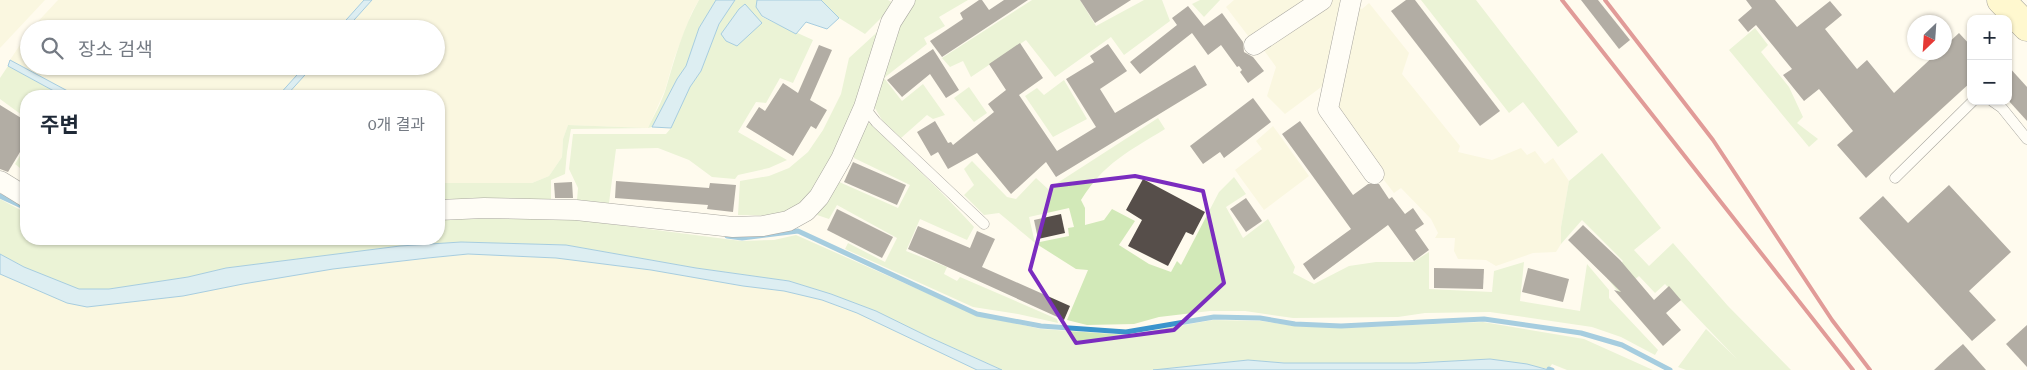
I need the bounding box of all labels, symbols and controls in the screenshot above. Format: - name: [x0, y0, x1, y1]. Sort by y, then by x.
- north arrow: [1907, 15, 1952, 60]
- map controls: [1967, 15, 2012, 105]
- button: +: [1967, 15, 2012, 60]
- search box: [20, 20, 445, 75]
- icon: search: [38, 34, 66, 62]
- text: 장소 검색: [78, 38, 153, 61]
- button: −: [1967, 60, 2012, 105]
- text: 주변: [40, 113, 79, 137]
- text: 0개 결과: [368, 115, 425, 134]

